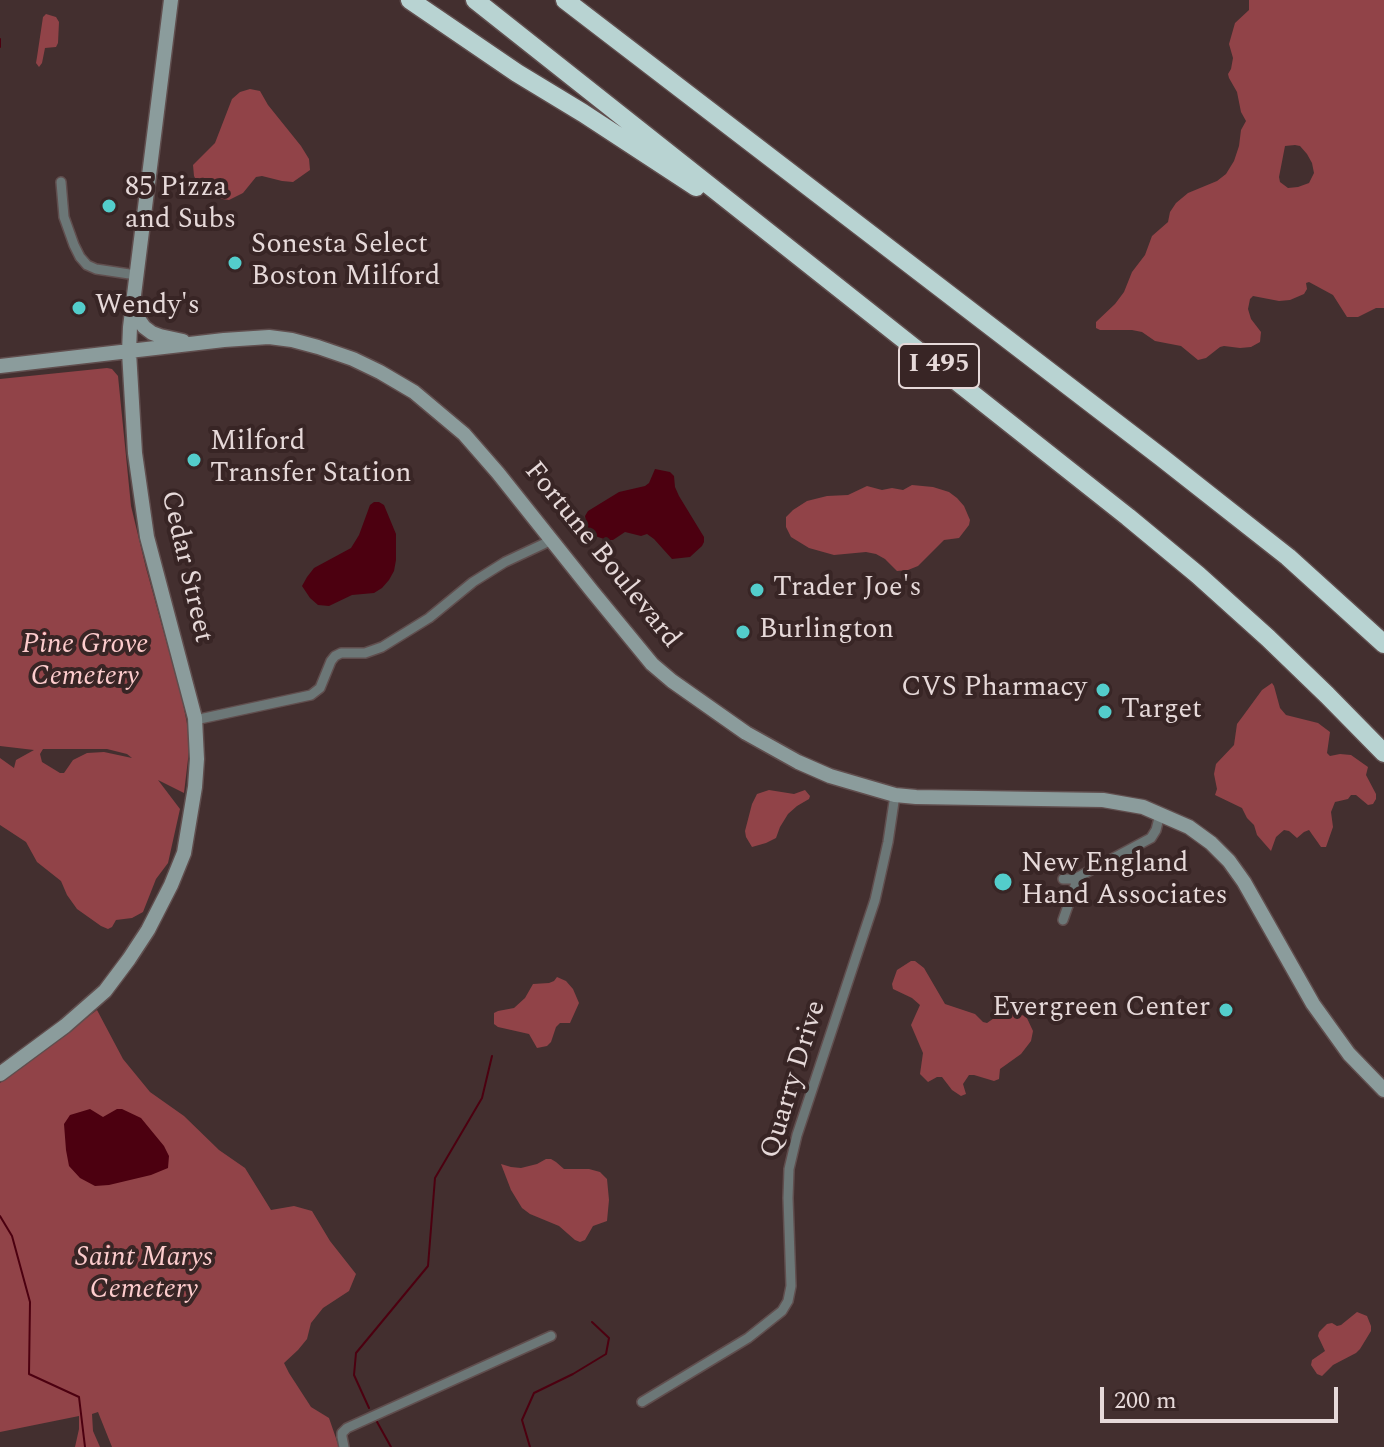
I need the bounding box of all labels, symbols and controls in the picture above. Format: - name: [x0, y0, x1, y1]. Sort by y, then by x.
- place label: 85 Pizza and Subs: [125, 173, 236, 239]
- marker: 85 Pizza and Subs: [100, 197, 118, 215]
- place label: Sonesta Select Boston Milford: [251, 230, 440, 296]
- marker: Sonesta Select Boston Milford: [226, 254, 244, 272]
- place label: Wendy's: [95, 291, 200, 325]
- marker: Wendy's: [70, 299, 88, 317]
- road number: I 495: [899, 344, 979, 388]
- place label: Milford Transfer Station: [210, 427, 412, 493]
- marker: Milford Transfer Station: [185, 451, 203, 469]
- street label: Fortune Boulevard: [515, 456, 687, 656]
- street label: Cedar Street: [151, 488, 219, 646]
- place label: Trader Joe's: [773, 573, 922, 607]
- marker: Trader Joe's: [748, 581, 766, 599]
- place label: Burlington: [759, 615, 894, 649]
- marker: Burlington: [734, 623, 752, 641]
- park label: Pine Grove Cemetery: [22, 630, 148, 696]
- place label: CVS Pharmacy: [901, 673, 1087, 707]
- marker: CVS Pharmacy: [1094, 681, 1112, 699]
- place label: Target: [1121, 695, 1202, 729]
- marker: Target: [1096, 703, 1114, 721]
- place label: New England Hand Associates: [1021, 849, 1228, 915]
- marker: New England Hand Associates: [992, 871, 1014, 893]
- place label: Evergreen Center: [992, 993, 1210, 1027]
- street label: Quarry Drive: [755, 997, 835, 1163]
- marker: Evergreen Center: [1217, 1001, 1235, 1019]
- park label: Saint Marys Cemetery: [75, 1243, 213, 1309]
- scale bar: [1104, 1371, 1342, 1421]
- text: 200 m: [1114, 1383, 1177, 1419]

